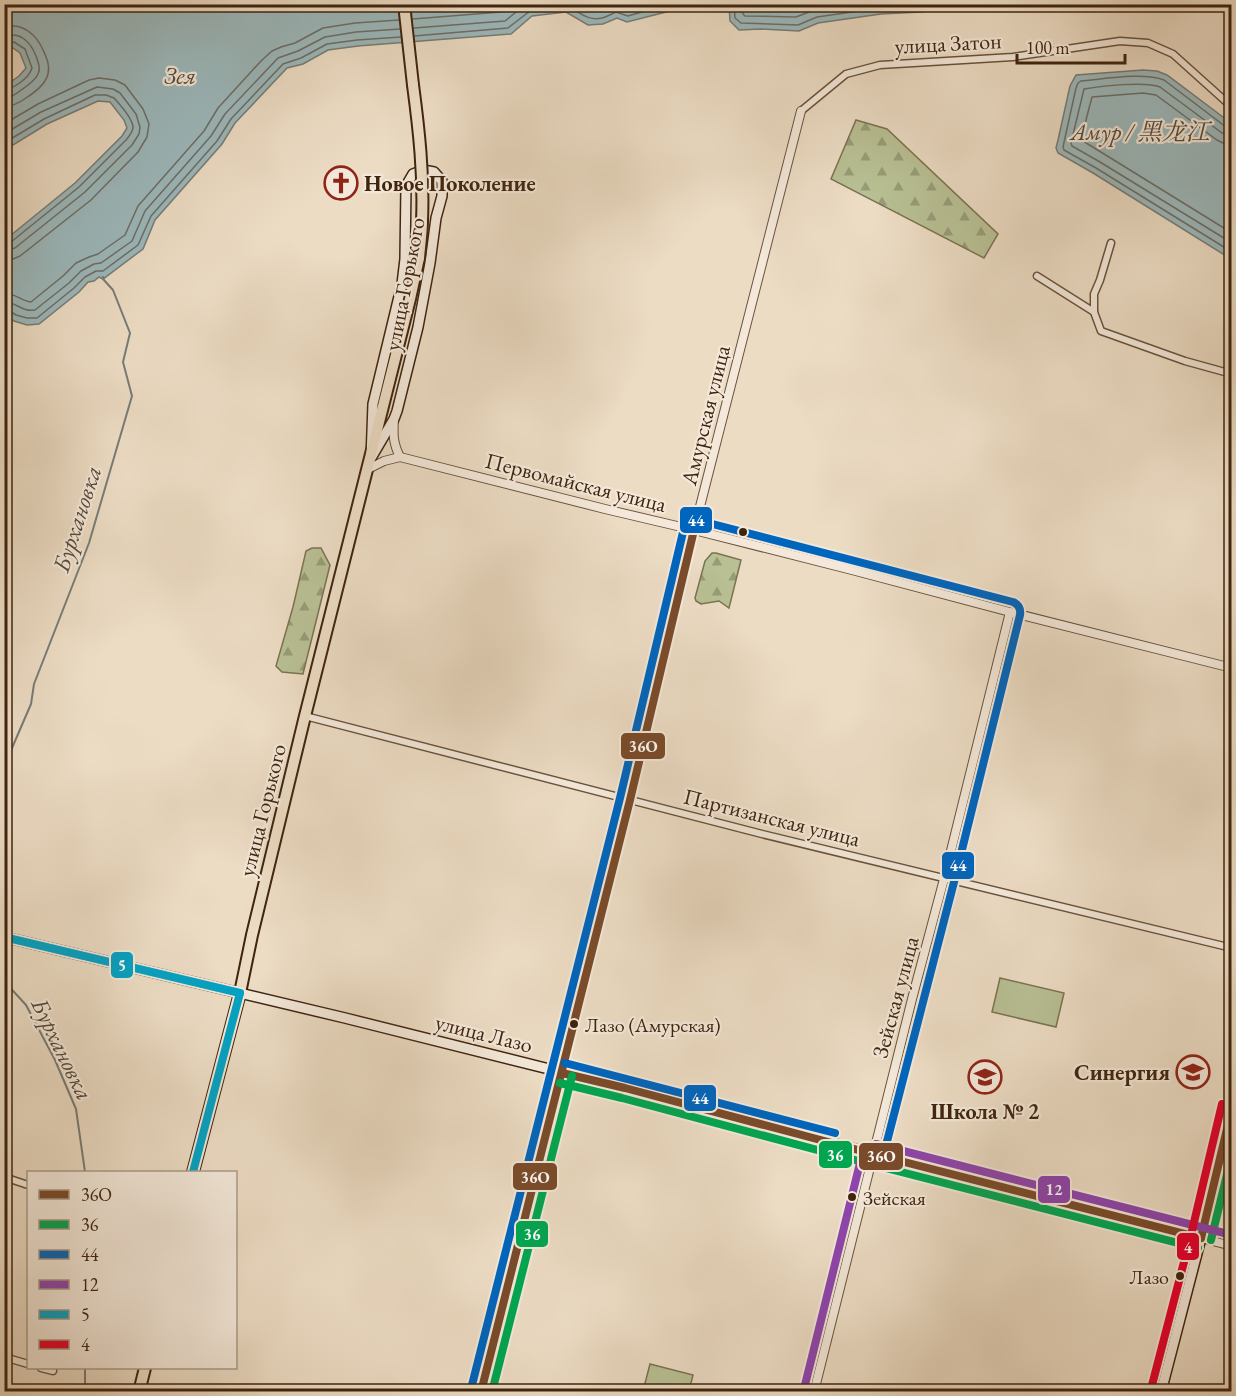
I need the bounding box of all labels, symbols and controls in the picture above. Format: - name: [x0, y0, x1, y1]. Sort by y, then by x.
- street label: улица Затон: [894, 26, 1002, 61]
- scale bar: [1017, 27, 1125, 65]
- text: 100 m: [1026, 36, 1070, 59]
- water label: Зея: [164, 60, 196, 91]
- water label: Амур / 黑龙江: [1069, 116, 1212, 147]
- church icon: Новое Поколение: [323, 165, 359, 201]
- place label: Новое Поколение: [364, 169, 536, 198]
- street label: улица Горького: [377, 215, 432, 353]
- street label: Амурская улица: [674, 342, 737, 489]
- street label: Первомайская улица: [482, 446, 670, 519]
- water label: Бурхановка: [44, 462, 108, 577]
- line badge: 44: [679, 506, 713, 534]
- text: 44: [688, 510, 705, 531]
- unlabelled marker: [737, 526, 749, 538]
- line badge: 36О: [620, 732, 666, 760]
- text: 36О: [628, 736, 658, 757]
- street label: улица Горького: [232, 741, 293, 879]
- street label: Партизанская улица: [681, 782, 863, 853]
- line badge: 44: [941, 851, 975, 880]
- text: 44: [950, 855, 967, 876]
- street label: Зейская улица: [865, 933, 926, 1061]
- line badge: 5: [110, 951, 134, 979]
- text: 5: [118, 955, 126, 976]
- water label: Бурхановка: [24, 992, 100, 1105]
- street label: улица Лазо: [432, 1007, 536, 1060]
- place label: Лазо (Амурская): [585, 1012, 721, 1038]
- marker: Лазо (Амурская): [568, 1018, 580, 1030]
- school or university icon: Синергия: [1175, 1054, 1211, 1090]
- place label: Синергия: [1074, 1058, 1170, 1087]
- school or university icon: Школа № 2: [967, 1059, 1003, 1095]
- line badge: 44: [683, 1084, 717, 1112]
- text: 44: [692, 1088, 709, 1109]
- place label: Школа № 2: [930, 1097, 1040, 1126]
- line badge: 36: [818, 1140, 853, 1169]
- line badge: 36О: [858, 1142, 904, 1171]
- text: 36: [827, 1145, 844, 1166]
- text: 36О: [866, 1146, 896, 1167]
- line badge: 36О: [512, 1162, 558, 1191]
- text: 36О: [520, 1167, 550, 1188]
- legend: [27, 1171, 237, 1369]
- line badge: 12: [1037, 1175, 1071, 1204]
- text: 12: [1046, 1179, 1063, 1200]
- text: 36О: [81, 1183, 112, 1206]
- place label: Зейская: [863, 1185, 926, 1211]
- marker: Зейская: [846, 1191, 858, 1203]
- text: 36: [81, 1213, 99, 1236]
- line badge: 36: [515, 1220, 549, 1248]
- text: 36: [524, 1224, 541, 1245]
- line badge: 4: [1176, 1232, 1200, 1261]
- text: 4: [1184, 1237, 1193, 1258]
- text: 44: [81, 1243, 99, 1266]
- place label: Лазо: [1129, 1264, 1169, 1290]
- marker: Лазо: [1174, 1270, 1186, 1282]
- text: 12: [81, 1273, 99, 1296]
- text: 5: [81, 1303, 90, 1326]
- text: 4: [81, 1333, 90, 1356]

